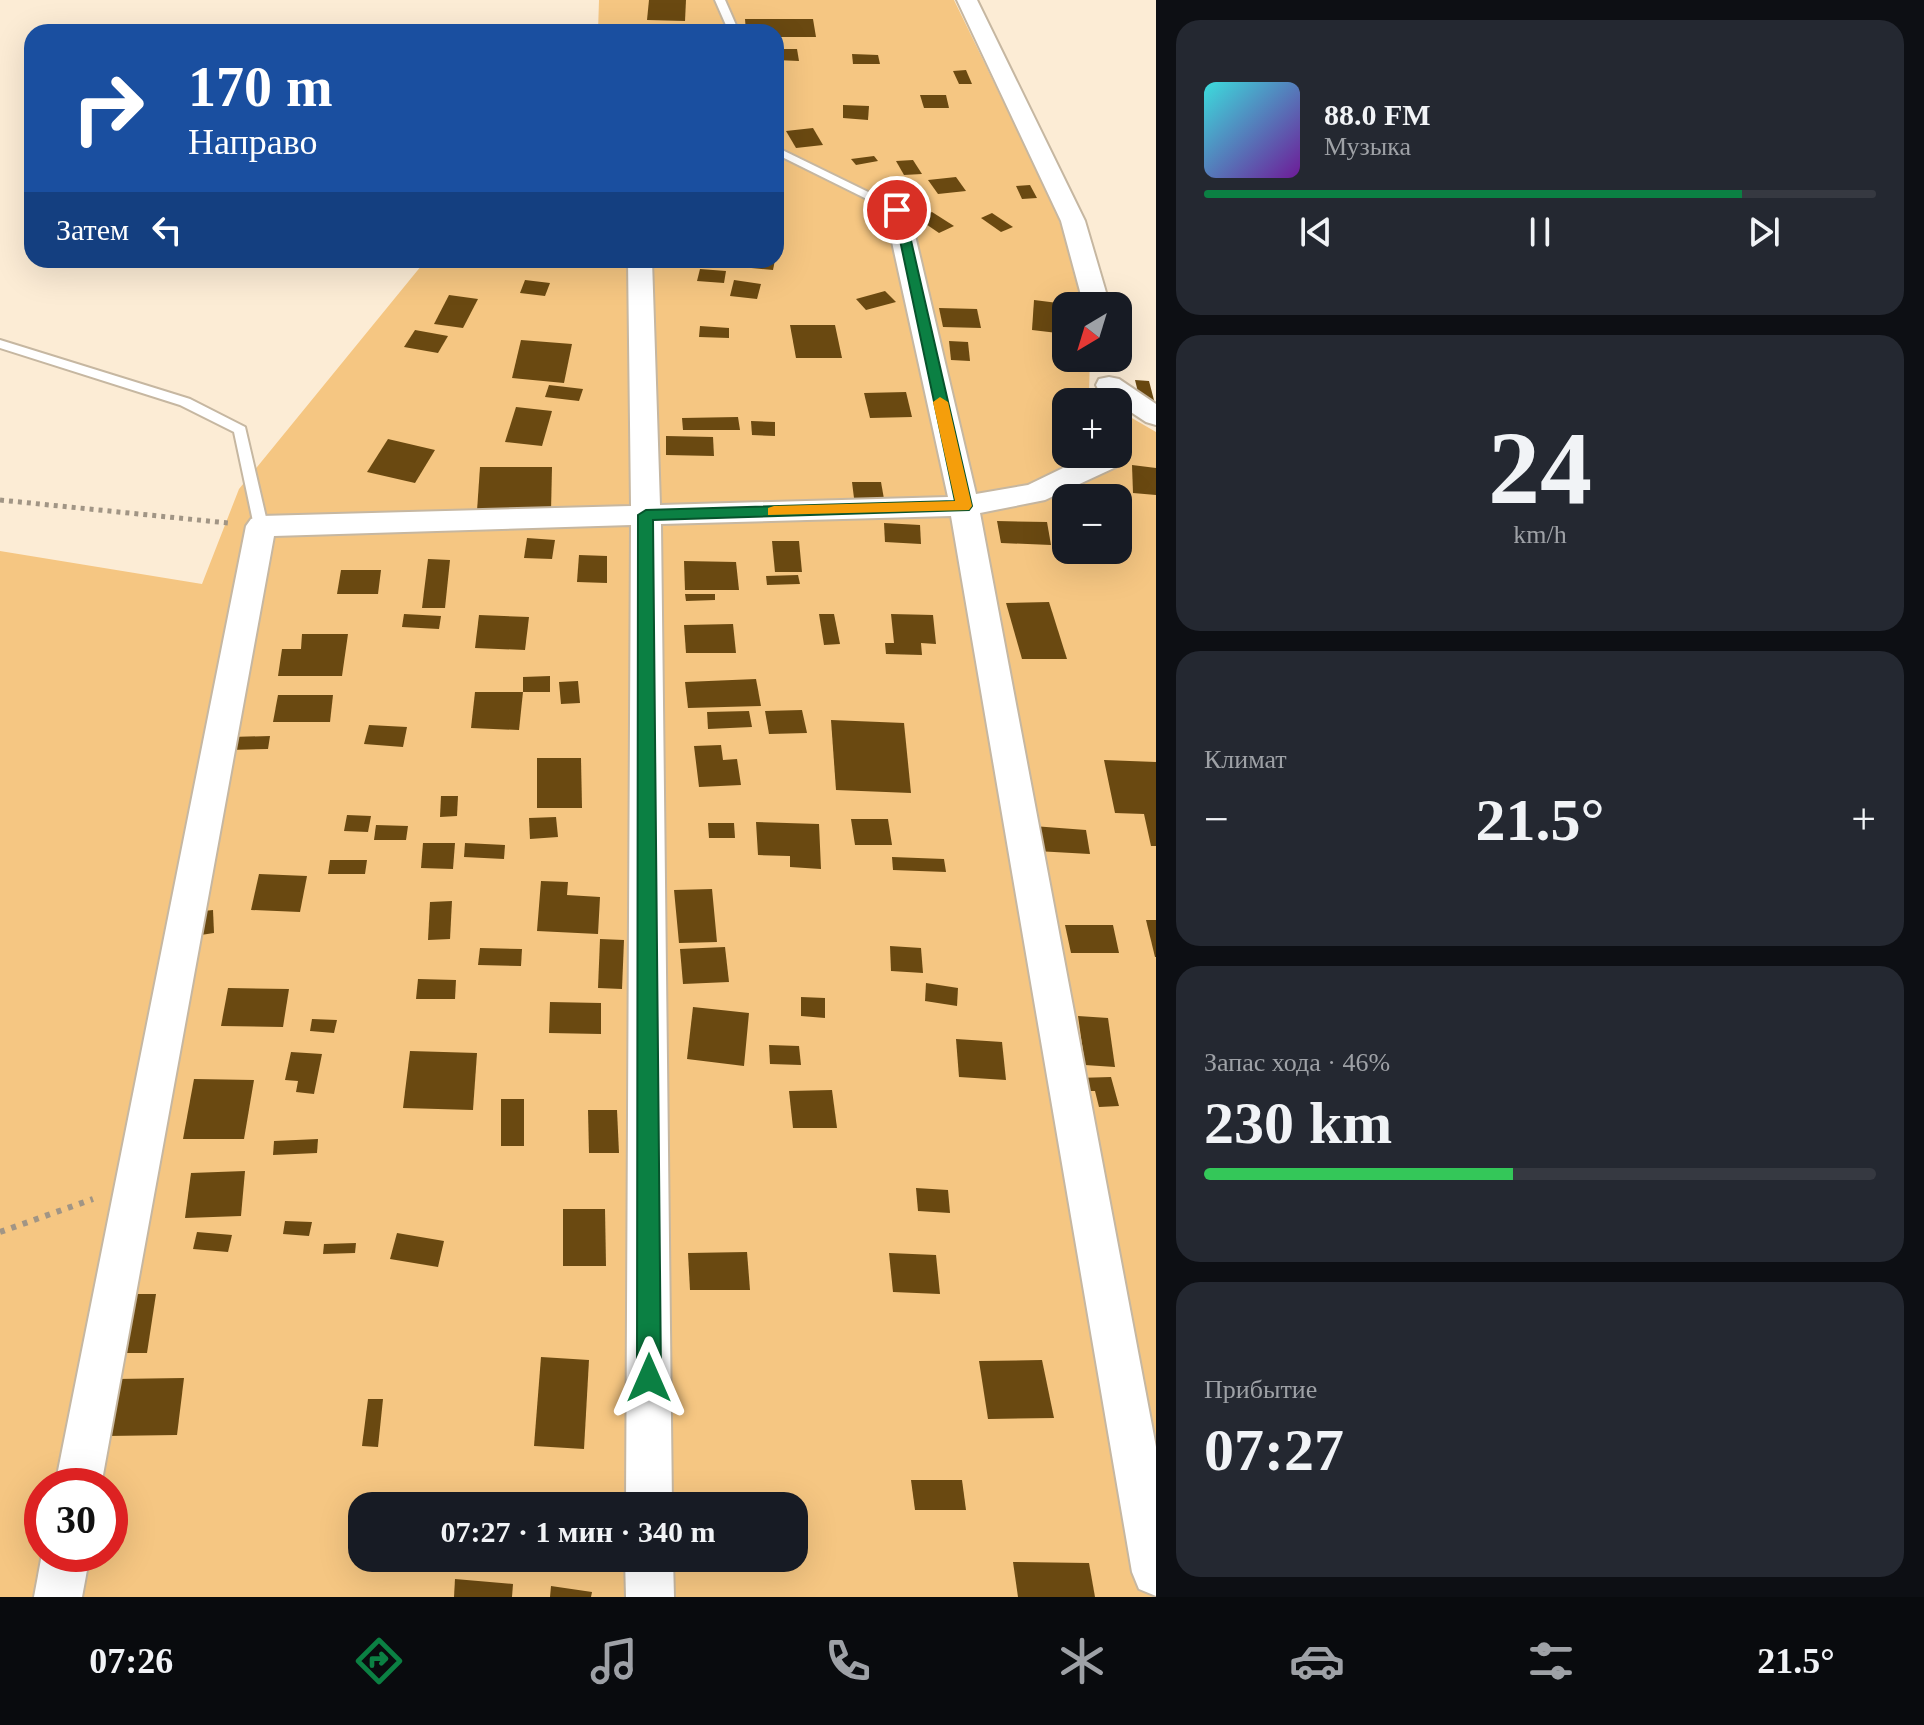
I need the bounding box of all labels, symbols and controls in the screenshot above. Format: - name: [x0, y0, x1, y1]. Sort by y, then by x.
- icon: right: [56, 56, 160, 160]
- text: 170 m: [188, 56, 333, 118]
- text: 88.0 FM: [1324, 98, 1431, 131]
- text: Направо: [188, 122, 318, 162]
- text: Музыка: [1324, 132, 1411, 161]
- pin: [863, 176, 931, 244]
- icon: arrive: [875, 188, 919, 232]
- icon: left: [145, 208, 189, 252]
- icon: previous: [1294, 210, 1338, 254]
- icon: pause: [1518, 210, 1562, 254]
- icon: next: [1742, 210, 1786, 254]
- text: Затем: [56, 213, 129, 246]
- north arrow: [1052, 292, 1132, 372]
- map controls: [1052, 292, 1132, 564]
- button: +: [1052, 388, 1132, 468]
- text: 24: [1488, 410, 1592, 525]
- button: −: [1052, 484, 1132, 564]
- text: km/h: [1513, 520, 1567, 549]
- text: Климат: [1204, 745, 1287, 774]
- text: 21.5°: [1476, 787, 1605, 853]
- text: −: [1204, 795, 1229, 844]
- text: +: [1851, 795, 1876, 844]
- text: Запас хода · 46%: [1204, 1048, 1390, 1077]
- text: 230 km: [1204, 1090, 1392, 1156]
- position arrow: [607, 1336, 691, 1420]
- text: Прибытие: [1204, 1375, 1317, 1404]
- text: 07:27: [1204, 1417, 1344, 1483]
- speed limit sign: 30: [24, 1468, 128, 1572]
- text: 07:27 · 1 мин · 340 m: [441, 1515, 716, 1548]
- icon: directions: [351, 1633, 407, 1689]
- icon: music: [586, 1633, 642, 1689]
- icon: phone: [820, 1633, 876, 1689]
- icon: climate: [1054, 1633, 1110, 1689]
- icon: car: [1289, 1633, 1345, 1689]
- icon: filters: [1523, 1633, 1579, 1689]
- text: 07:26: [89, 1641, 173, 1681]
- text: 21.5°: [1757, 1641, 1835, 1681]

